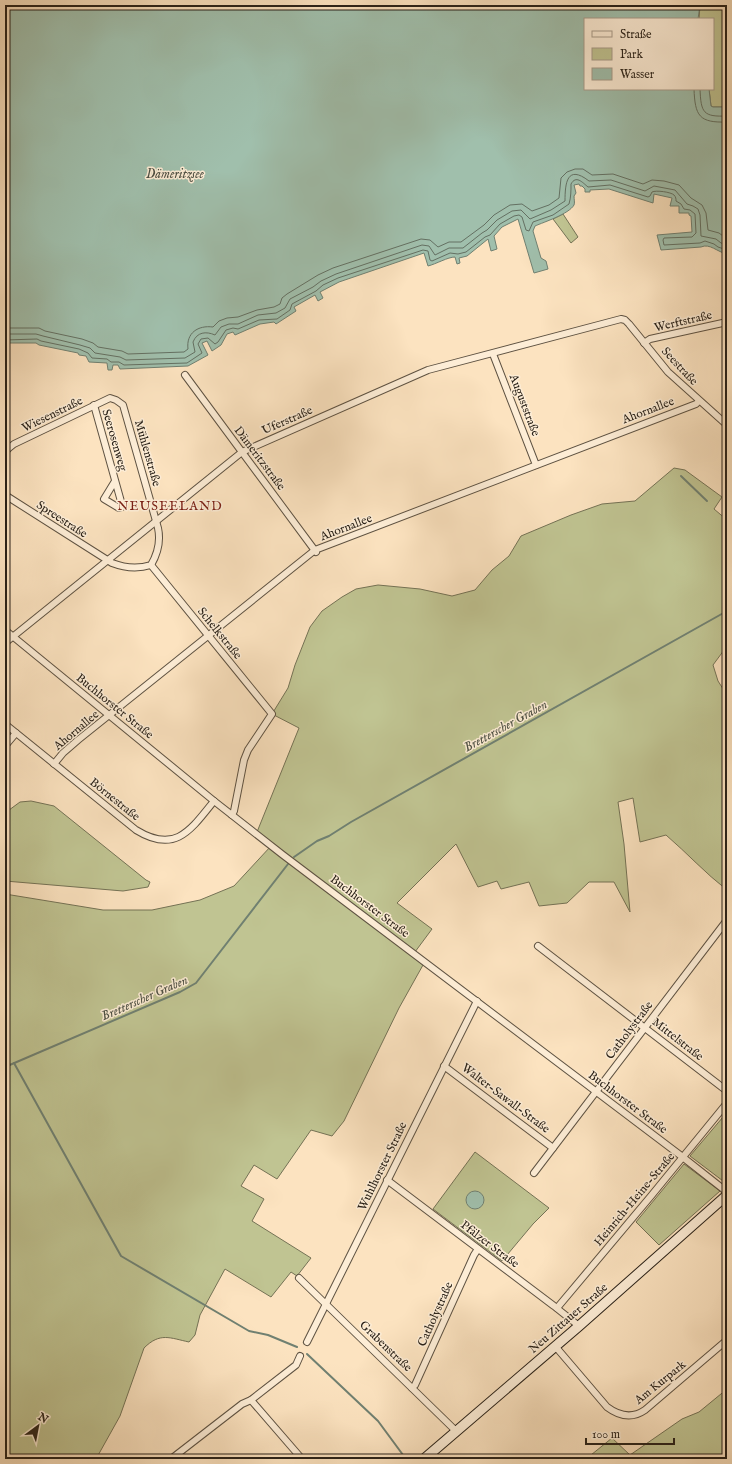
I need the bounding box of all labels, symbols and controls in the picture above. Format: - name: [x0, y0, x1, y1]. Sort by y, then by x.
- legend: [584, 18, 714, 90]
- text: Straße: [620, 27, 652, 42]
- text: Park: [620, 47, 643, 62]
- text: Wasser: [620, 67, 655, 82]
- water label: Dämeritzsee: [146, 166, 205, 183]
- street label: Werftstraße: [653, 307, 714, 335]
- street label: Seestraße: [658, 344, 701, 389]
- street label: Auguststraße: [506, 371, 543, 439]
- street label: Wiesenstraße: [19, 393, 86, 436]
- street label: Ahornallee: [619, 394, 677, 428]
- street label: Uferstraße: [260, 402, 315, 438]
- street label: Seerosenweg: [99, 407, 131, 473]
- street label: Mühlenstraße: [131, 418, 164, 489]
- street label: Dämeritzstraße: [231, 423, 289, 494]
- street label: Spreestraße: [33, 497, 90, 543]
- district label: NEUSEELAND: [117, 498, 223, 515]
- street label: Ahornallee: [317, 511, 375, 545]
- street label: Schelkstraße: [194, 604, 245, 663]
- street label: Buchhorster Straße: [73, 671, 157, 743]
- water label: Bretterscher Graben: [461, 696, 550, 756]
- street label: Ahornallee: [50, 707, 102, 754]
- street label: Börnestraße: [87, 775, 143, 824]
- street label: Buchhorster Straße: [327, 872, 413, 941]
- water label: Bretterscher Graben: [99, 972, 191, 1025]
- street label: Catholystraße: [603, 998, 657, 1062]
- street label: Mittelstraße: [649, 1015, 707, 1064]
- street label: Walter-Sawall-Straße: [459, 1060, 553, 1137]
- street label: Buchhorster Straße: [585, 1068, 671, 1137]
- street label: Wuhlhorster Straße: [355, 1119, 411, 1213]
- street label: Heinrich-Heine-Straße: [591, 1149, 678, 1249]
- street label: Pfälzer Straße: [457, 1218, 522, 1272]
- street label: Catholystraße: [415, 1279, 457, 1349]
- street label: Neu Zittauer Straße: [526, 1280, 611, 1357]
- street label: Grabenstraße: [356, 1318, 415, 1375]
- street label: Am Kurpark: [631, 1357, 690, 1409]
- north arrow: [18, 1406, 58, 1446]
- text: N: [34, 1409, 51, 1427]
- scale bar: [586, 1420, 674, 1446]
- text: 100 m: [592, 1427, 620, 1442]

